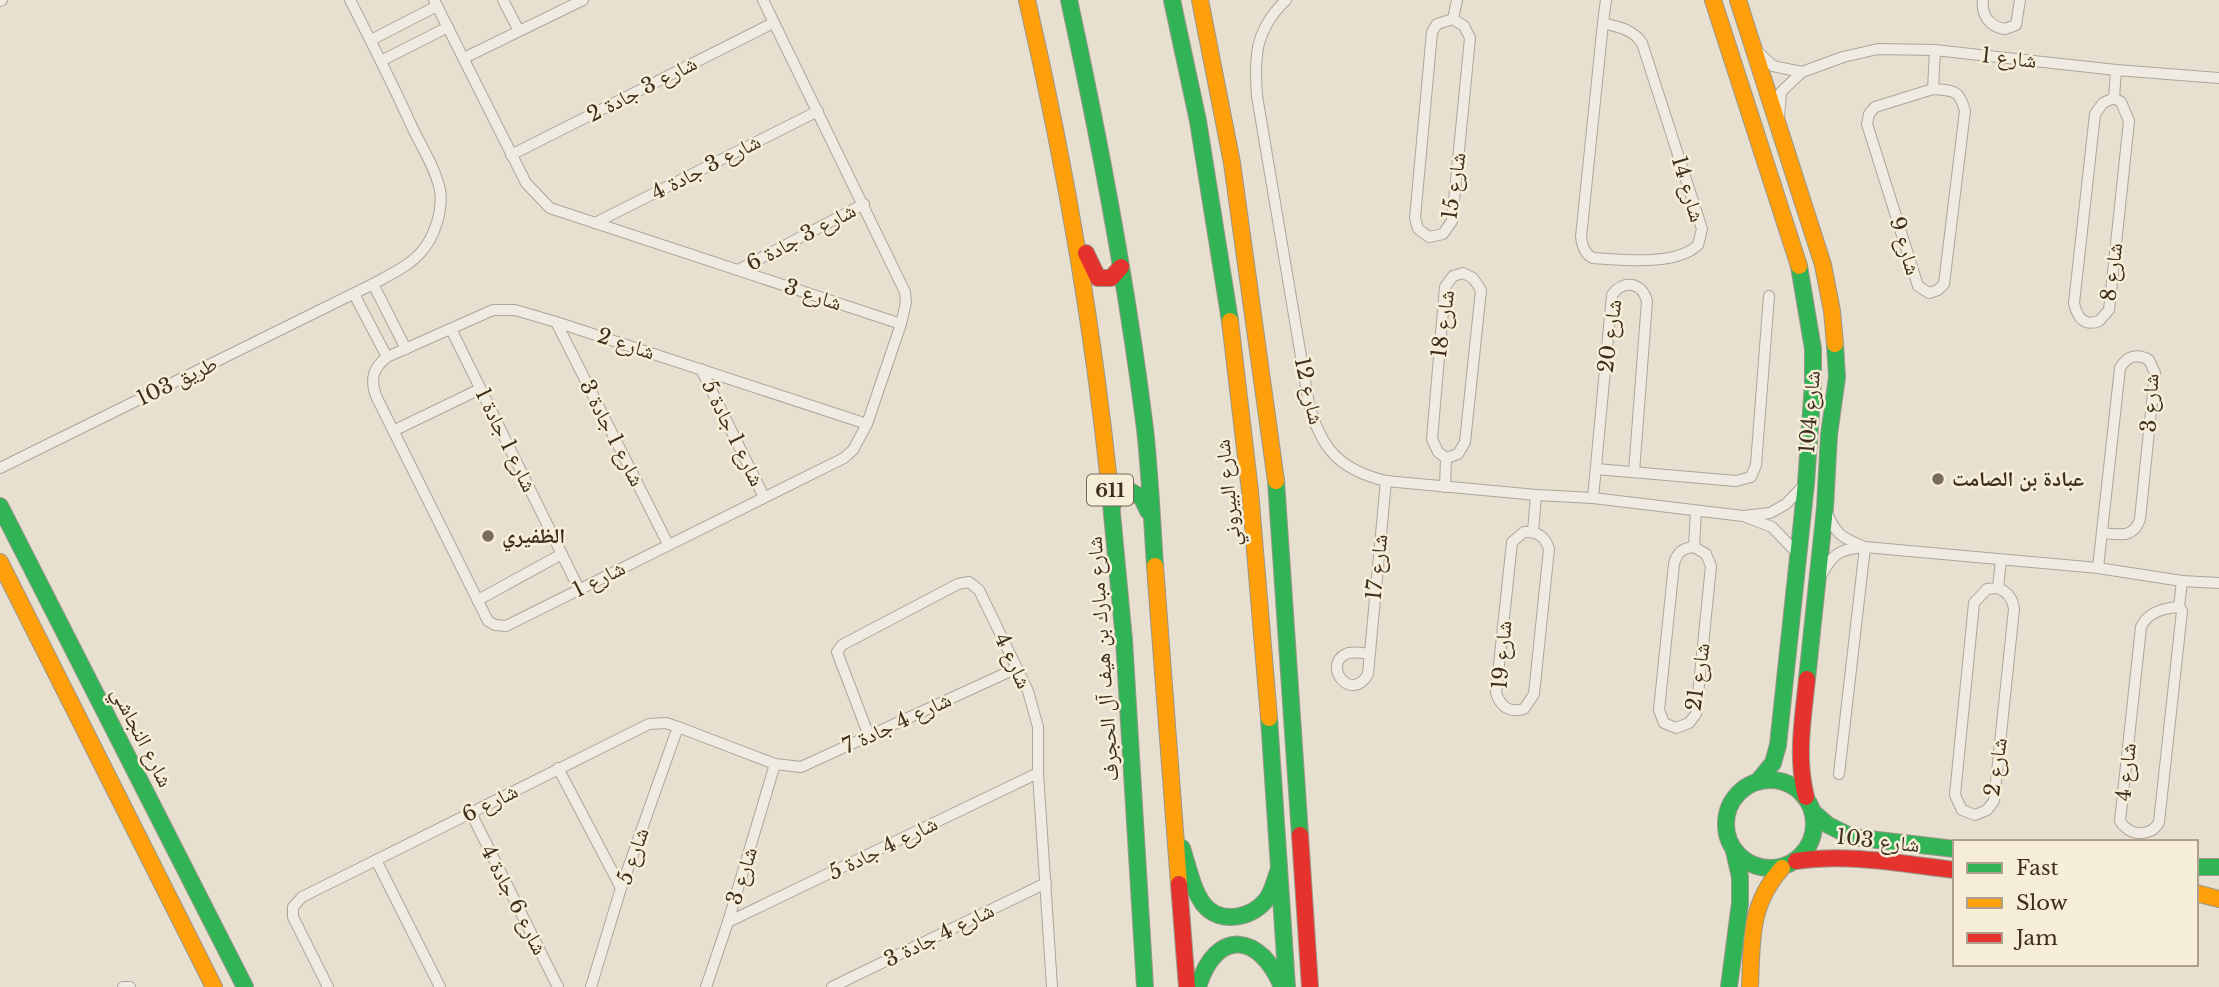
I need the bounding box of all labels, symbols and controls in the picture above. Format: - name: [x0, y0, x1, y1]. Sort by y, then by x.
- street label: شارع 1: [1980, 42, 2038, 74]
- street label: شارع 3 جادة 2: [583, 50, 701, 128]
- street label: شارع 3 جادة 4: [647, 128, 765, 206]
- street label: شارع 15: [1436, 151, 1472, 221]
- street label: شارع 14: [1666, 153, 1710, 225]
- street label: شارع 3 جادة 6: [742, 197, 860, 277]
- street label: شارع 9: [1884, 214, 1926, 278]
- street label: شارع 8: [2096, 241, 2128, 303]
- street label: شارع 3: [781, 274, 845, 316]
- street label: شارع 18: [1426, 289, 1460, 359]
- street label: شارع 20: [1593, 298, 1627, 374]
- street label: شارع 2: [594, 323, 658, 365]
- street label: طريق 103: [132, 350, 222, 412]
- street label: شارع 12: [1289, 355, 1329, 427]
- street label: شارع 104: [1794, 370, 1826, 454]
- street label: شارع 3: [2135, 373, 2165, 433]
- street label: شارع 1 جادة 3: [574, 375, 650, 491]
- street label: شارع 1 جادة 5: [696, 376, 770, 490]
- street label: شارع 1 جادة 1: [470, 384, 542, 496]
- street label: شارع البيروني: [1209, 438, 1250, 548]
- place label: عبادة بن الصامت: [1952, 466, 2084, 492]
- marker: عبادة بن الصامت: [1930, 471, 1946, 487]
- road number: 611: [1087, 475, 1133, 505]
- place label: الظفيري: [502, 523, 565, 552]
- marker: الظفيري: [480, 528, 496, 544]
- street label: شارع 17: [1361, 533, 1393, 601]
- street label: شارع مبارك بن هيف آل الحجرف: [1081, 536, 1125, 782]
- street label: شارع 1: [568, 555, 630, 603]
- street label: شارع 19: [1487, 620, 1517, 690]
- street label: شارع 4: [989, 629, 1037, 693]
- street label: شارع 21: [1680, 641, 1716, 713]
- street label: شارع النجاشي: [103, 683, 178, 793]
- street label: شارع 4 جادة 7: [839, 687, 955, 759]
- street label: شارع 2: [1979, 736, 2013, 798]
- street label: شارع 4: [2110, 742, 2142, 802]
- street label: شارع 6: [458, 778, 522, 828]
- street label: شارع 4 جادة 5: [824, 810, 942, 886]
- street label: شارع 5: [611, 824, 655, 888]
- street label: شارع 103: [1835, 824, 1921, 858]
- legend: [1953, 840, 2198, 966]
- street label: شارع 6 جادة 4: [475, 841, 553, 959]
- street label: شارع 3: [721, 844, 763, 908]
- text: Fast: [2016, 855, 2058, 881]
- text: Slow: [2016, 890, 2068, 916]
- street label: شارع 4 جادة 3: [880, 897, 998, 973]
- text: Jam: [2013, 925, 2058, 951]

